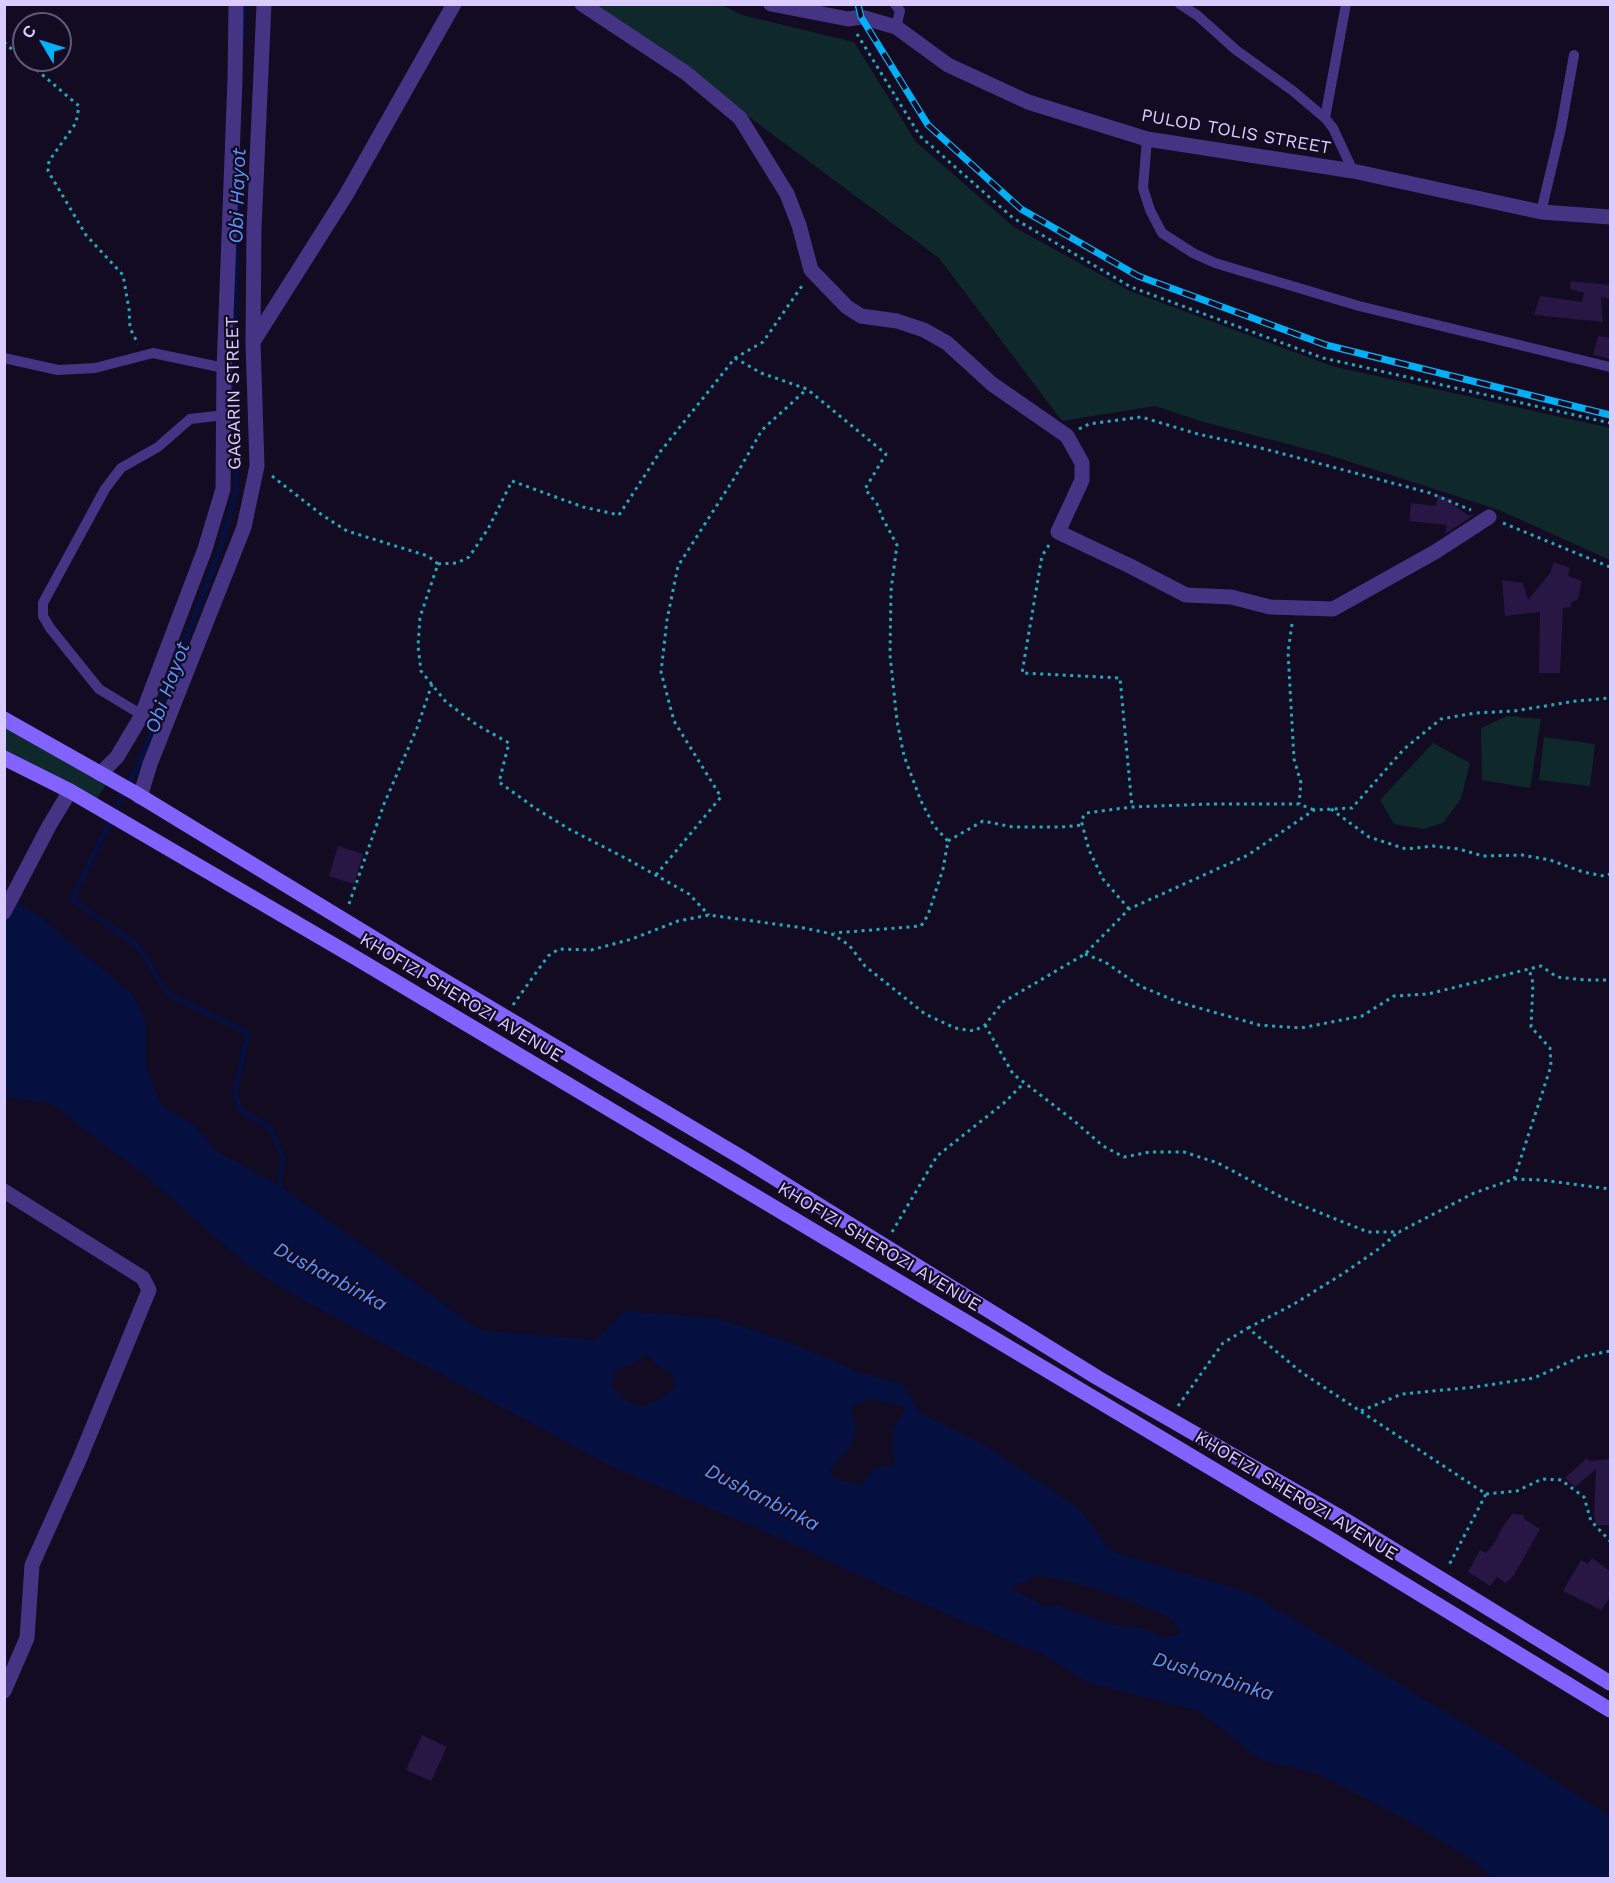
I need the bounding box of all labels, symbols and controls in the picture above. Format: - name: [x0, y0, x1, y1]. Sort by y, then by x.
- north arrow: [12, 12, 72, 72]
- text: С: [18, 21, 40, 42]
- street label: PULOD TOLIS STREET: [1140, 105, 1332, 159]
- water label: Obi Hayot: [224, 148, 252, 244]
- street label: GAGARIN STREET: [222, 316, 246, 470]
- water label: Obi Hayot: [140, 639, 196, 737]
- street label: KHOFIZI SHEROZI AVENUE: [356, 929, 566, 1067]
- street label: KHOFIZI SHEROZI AVENUE: [774, 1178, 984, 1316]
- water label: Dushanbinka: [269, 1237, 391, 1317]
- street label: KHOFIZI SHEROZI AVENUE: [1191, 1427, 1401, 1565]
- water label: Dushanbinka: [701, 1459, 823, 1537]
- water label: Dushanbinka: [1150, 1647, 1276, 1707]

